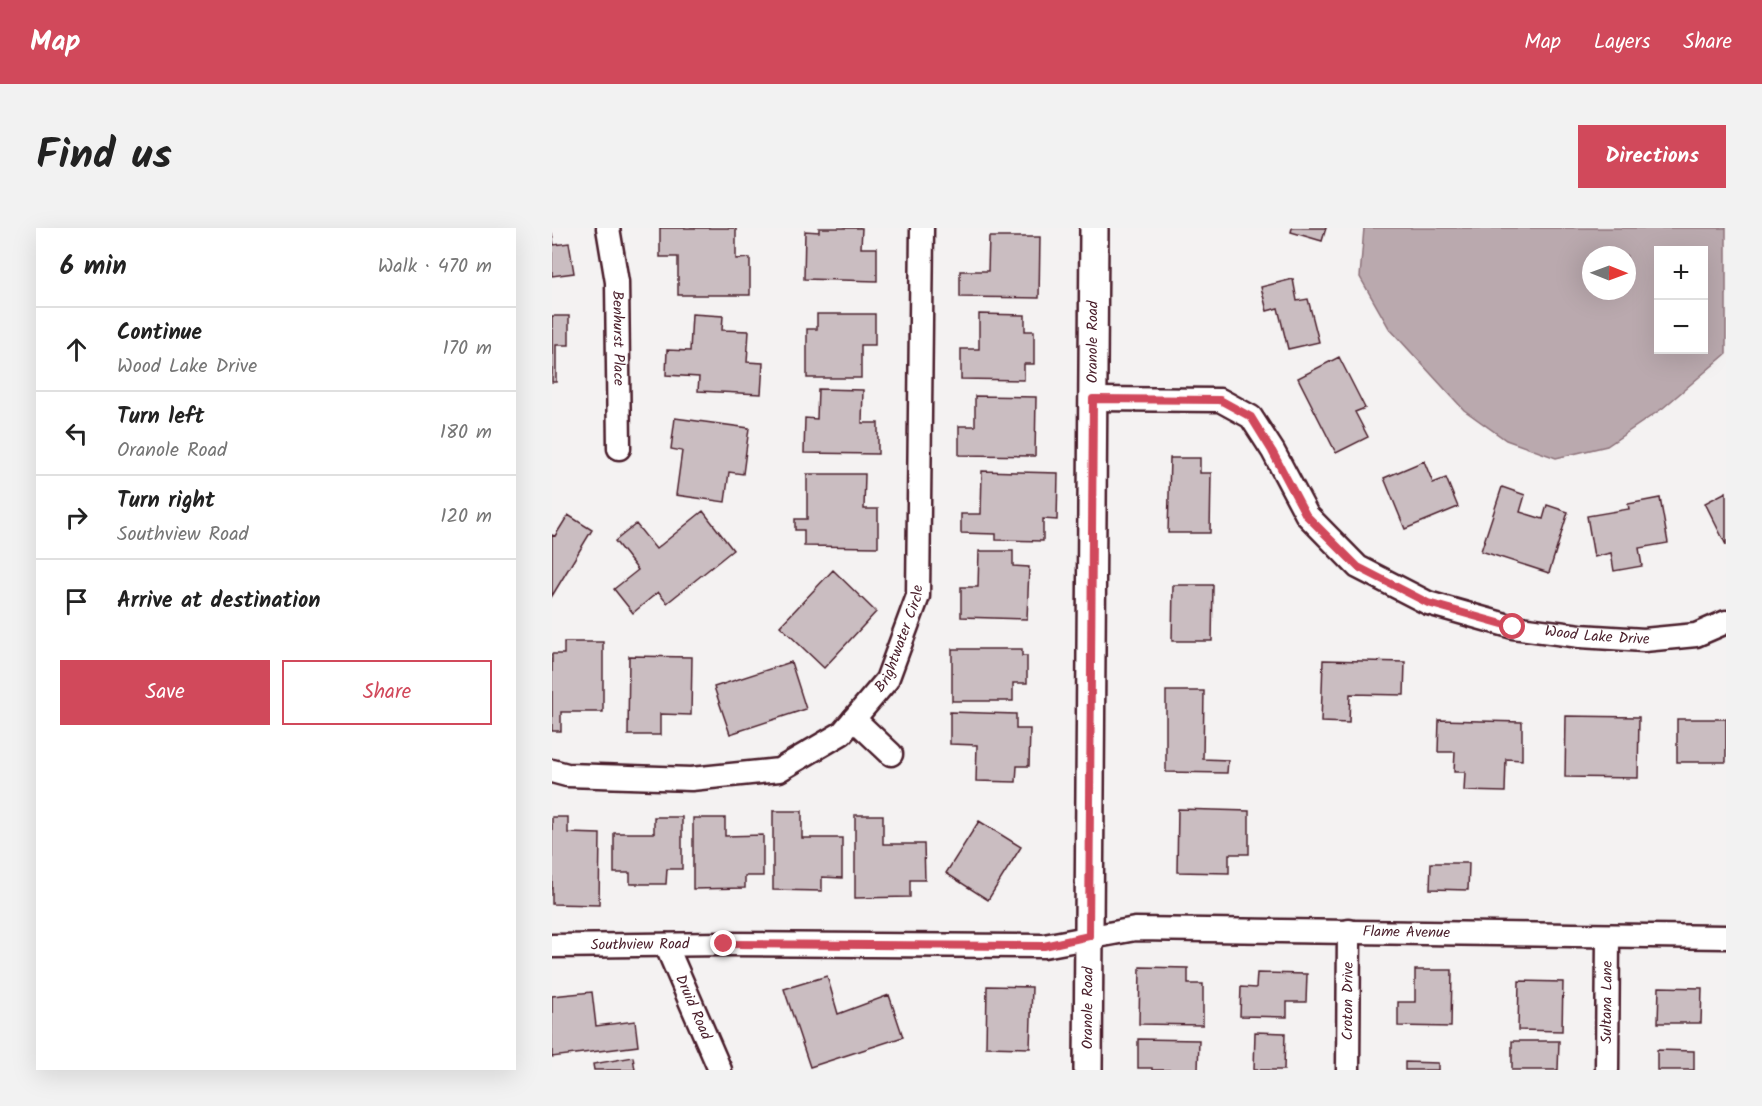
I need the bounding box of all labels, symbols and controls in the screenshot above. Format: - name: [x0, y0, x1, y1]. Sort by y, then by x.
- text: Map: [30, 20, 81, 65]
- text: Map: [1524, 26, 1561, 59]
- text: Layers: [1594, 26, 1650, 59]
- text: Share: [1683, 26, 1732, 59]
- text: Find us: [36, 123, 172, 190]
- button: Directions: [1578, 125, 1726, 188]
- text: 6 min: [60, 246, 127, 288]
- north arrow: [1582, 246, 1636, 300]
- map controls: [1654, 246, 1708, 354]
- button: +: [1654, 246, 1708, 300]
- text: Walk · 470 m: [378, 251, 492, 283]
- street label: Benhurst Place: [605, 291, 630, 386]
- street label: Oranole Road: [1081, 300, 1105, 383]
- button: −: [1654, 300, 1708, 354]
- text: Continue: [117, 316, 202, 351]
- icon: ahead: [60, 333, 93, 366]
- text: 170 m: [443, 333, 492, 365]
- text: Wood Lake Drive: [117, 351, 257, 383]
- text: Turn left: [117, 400, 204, 435]
- icon: left: [60, 417, 93, 450]
- text: 180 m: [440, 417, 492, 449]
- text: Oranole Road: [117, 435, 227, 467]
- text: Turn right: [117, 484, 215, 519]
- icon: right: [60, 501, 93, 534]
- text: 120 m: [440, 501, 492, 533]
- text: Southview Road: [117, 519, 249, 551]
- text: Arrive at destination: [117, 584, 320, 619]
- icon: arrive: [60, 585, 93, 618]
- street label: Brightwater Circle: [869, 585, 930, 698]
- route start: [1499, 613, 1525, 639]
- street label: Wood Lake Drive: [1543, 619, 1651, 652]
- button: Save: [60, 660, 270, 725]
- button: Share: [282, 660, 492, 725]
- street label: Flame Avenue: [1362, 920, 1451, 945]
- route end: [710, 930, 736, 956]
- street label: Southview Road: [590, 932, 690, 958]
- street label: Sultana Lane: [1595, 960, 1620, 1043]
- street label: Croton Drive: [1336, 961, 1361, 1040]
- street label: Oranole Road: [1076, 966, 1101, 1049]
- street label: Druid Road: [668, 971, 718, 1044]

